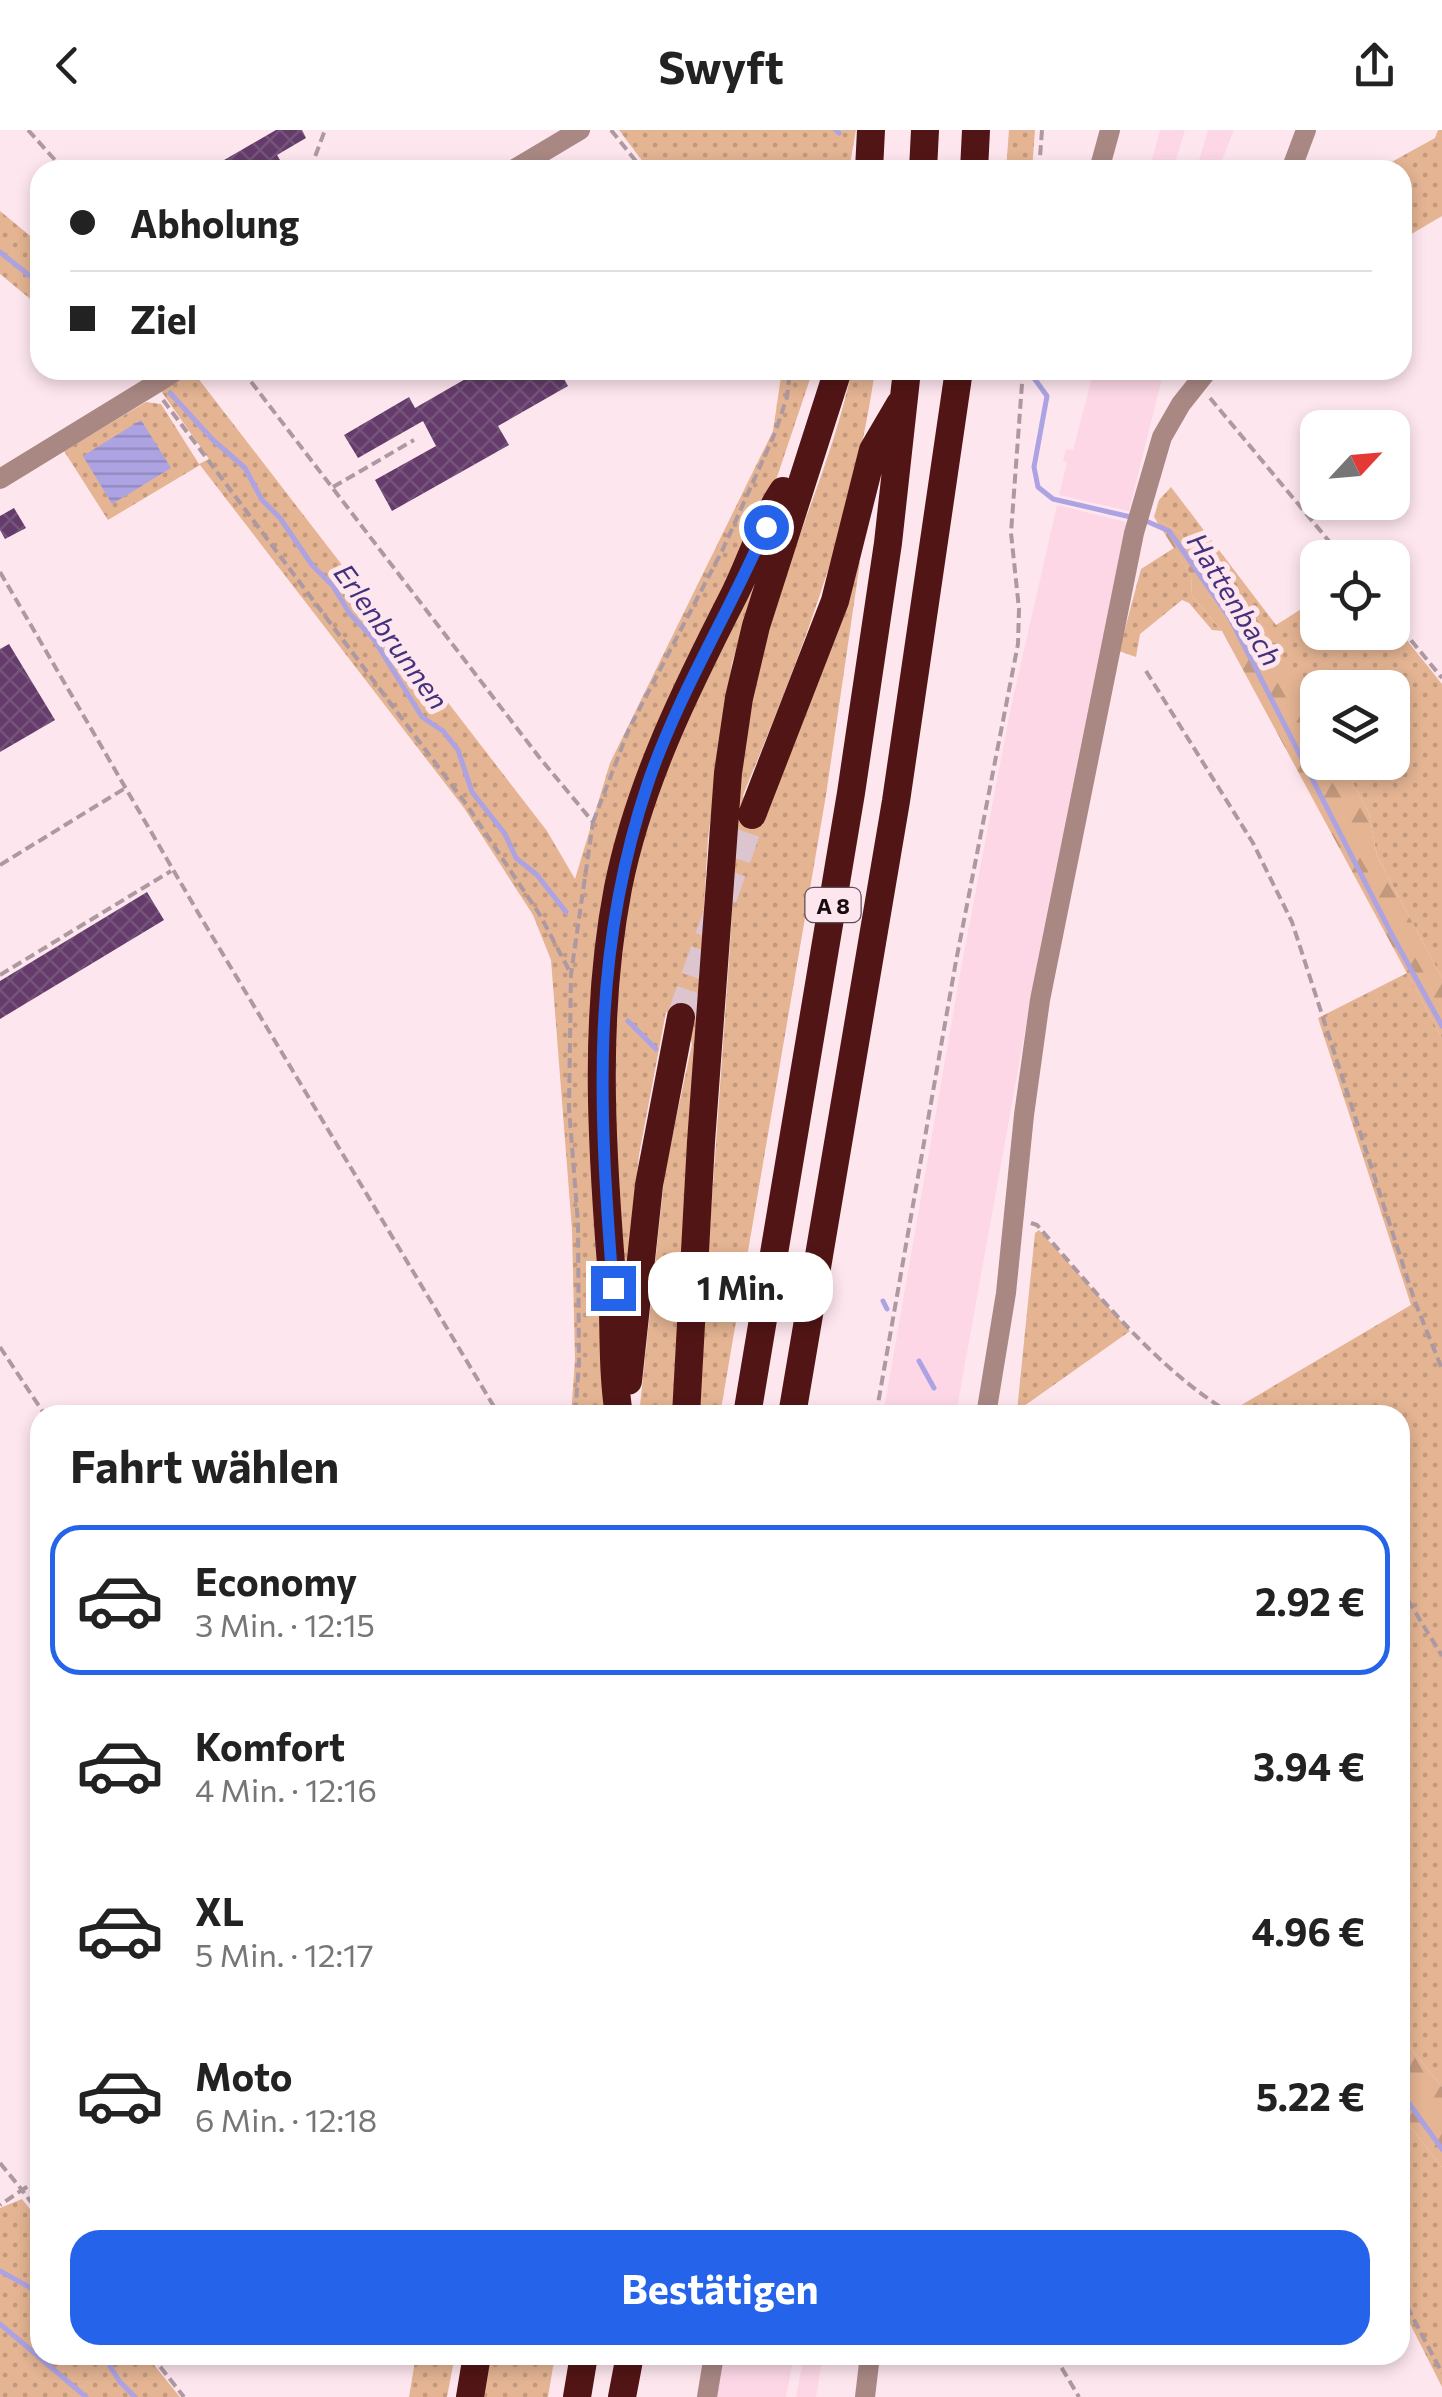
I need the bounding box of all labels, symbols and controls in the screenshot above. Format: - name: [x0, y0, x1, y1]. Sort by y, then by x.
- icon: back: [40, 38, 95, 93]
- text: Swyft: [658, 38, 784, 93]
- icon: share: [1347, 38, 1402, 93]
- text: Abholung: [130, 199, 299, 246]
- text: Ziel: [130, 295, 197, 342]
- north arrow: [1300, 410, 1410, 520]
- map controls: [1300, 410, 1410, 780]
- route start: [744, 505, 789, 550]
- water label: Hattenbach: [1181, 526, 1289, 672]
- button: locate: [1300, 540, 1410, 650]
- water label: Erlenbrunnen: [328, 556, 456, 716]
- button: layers: [1300, 670, 1410, 780]
- road number: A 8: [806, 888, 860, 922]
- callout: 1 Min.: [648, 1253, 833, 1323]
- route end: [591, 1266, 636, 1311]
- text: 1 Min.: [697, 1267, 784, 1307]
- text: Fahrt wählen: [70, 1437, 339, 1492]
- icon: car: [75, 1555, 165, 1645]
- text: Economy: [195, 1557, 357, 1604]
- text: 2.92 €: [1255, 1577, 1365, 1624]
- text: 3 Min. · 12:15: [195, 1604, 375, 1644]
- icon: car: [75, 1720, 165, 1810]
- text: Komfort: [195, 1722, 345, 1769]
- text: 3.94 €: [1253, 1742, 1365, 1789]
- text: 4 Min. · 12:16: [195, 1769, 377, 1809]
- icon: car: [75, 1885, 165, 1975]
- text: XL: [195, 1887, 244, 1934]
- text: 4.96 €: [1251, 1907, 1365, 1954]
- text: 5 Min. · 12:17: [195, 1934, 374, 1974]
- icon: car: [75, 2050, 165, 2140]
- text: Moto: [195, 2052, 293, 2099]
- text: 5.22 €: [1256, 2072, 1365, 2119]
- text: 6 Min. · 12:18: [195, 2099, 377, 2139]
- button: Bestätigen: [70, 2230, 1370, 2345]

